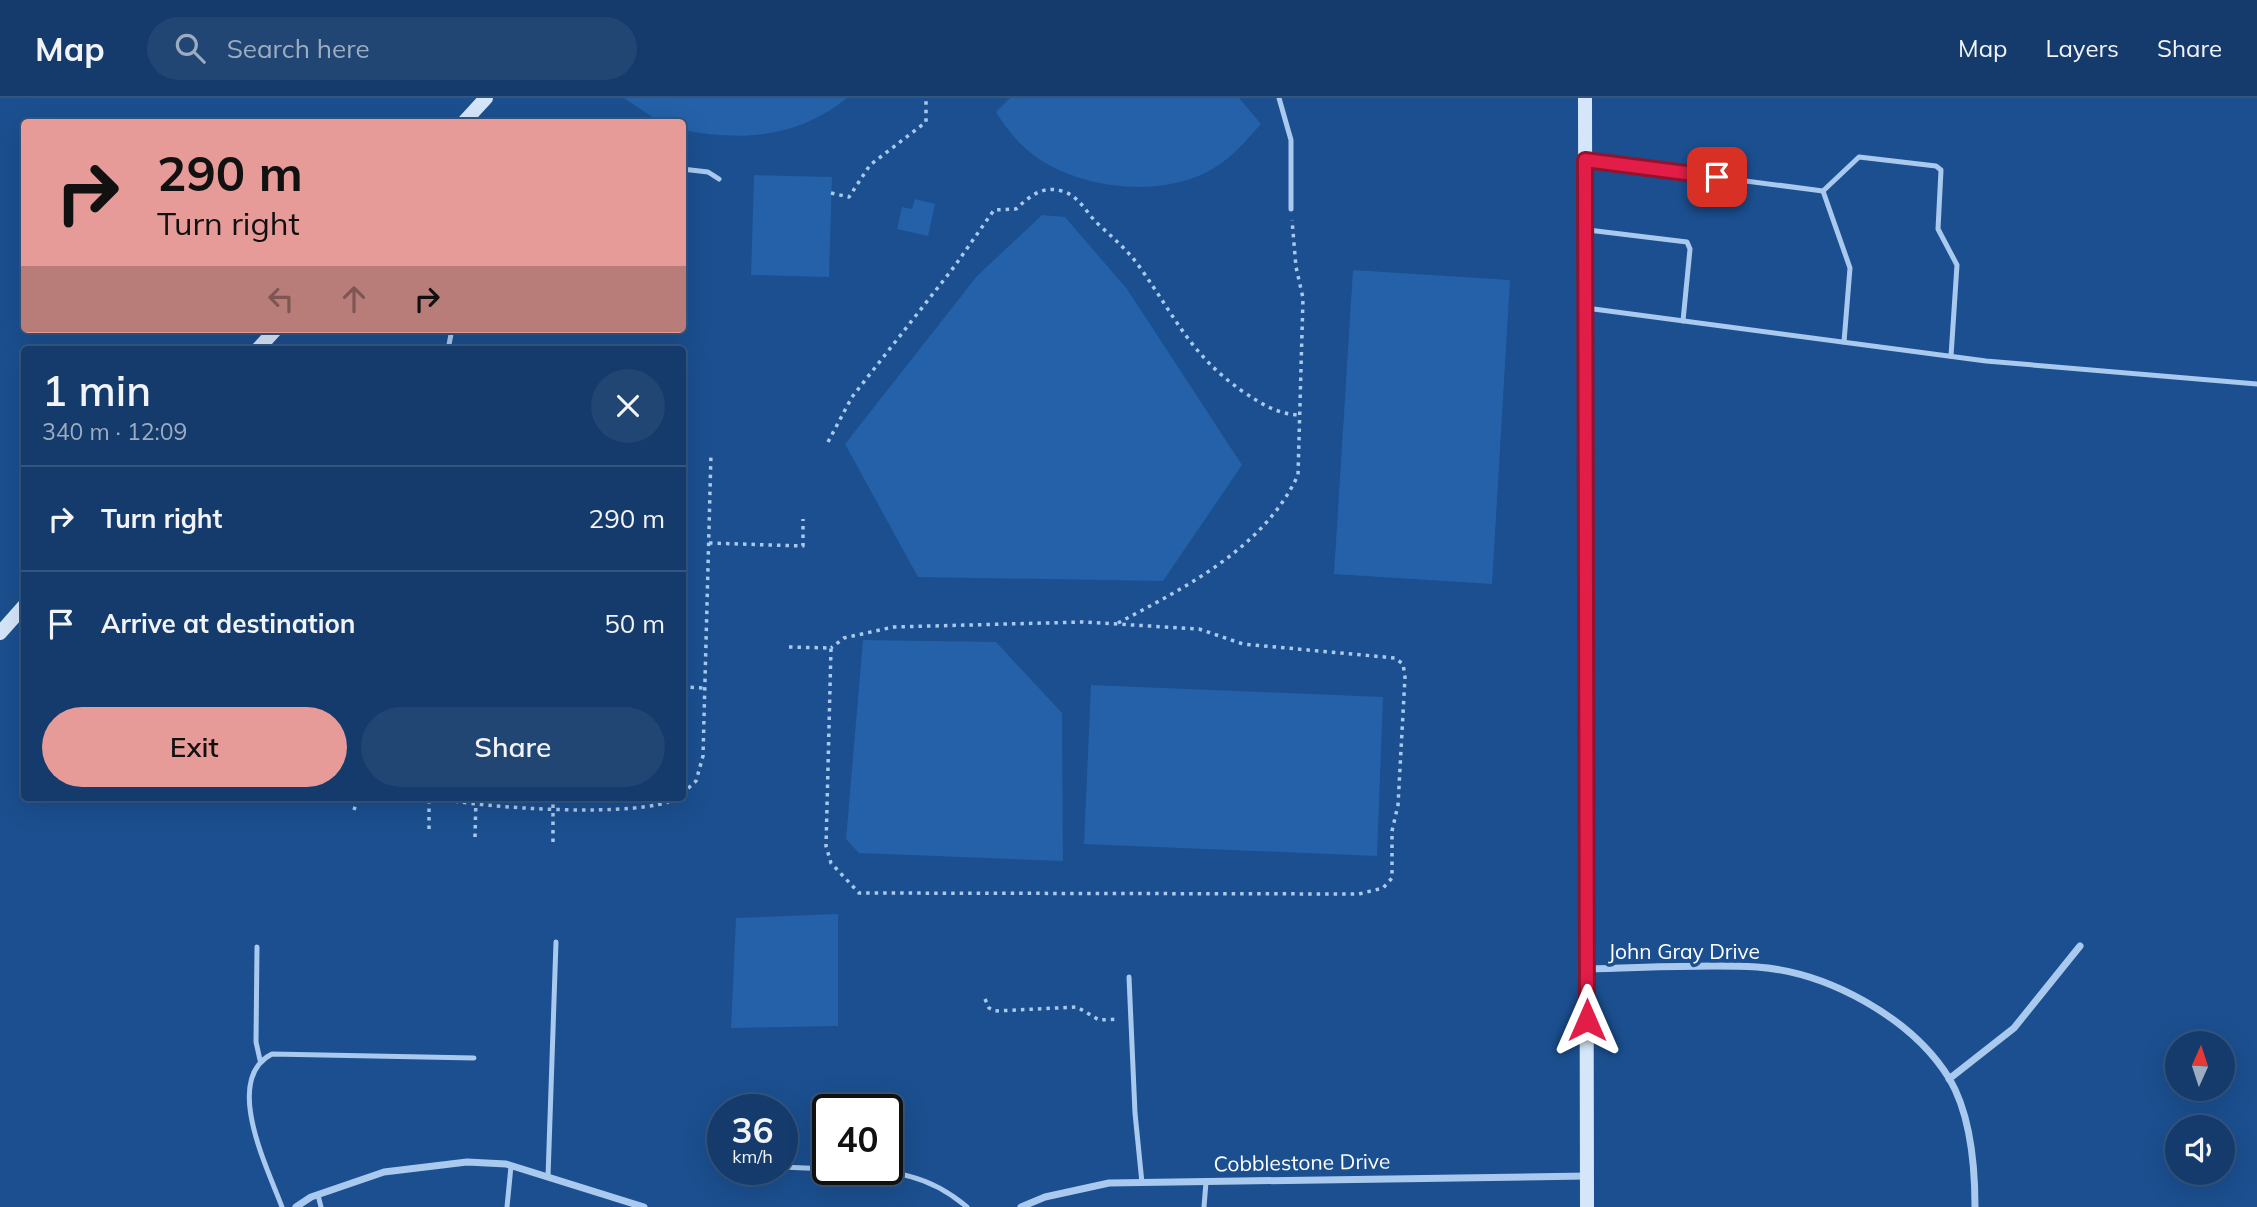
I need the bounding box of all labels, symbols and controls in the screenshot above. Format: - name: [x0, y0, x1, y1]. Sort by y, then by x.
- search box: [147, 17, 637, 80]
- text: Map: [35, 28, 105, 69]
- icon: search: [171, 29, 209, 67]
- text: Search here: [227, 32, 370, 65]
- text: Map: [1958, 33, 2007, 63]
- text: Layers: [2045, 33, 2119, 63]
- text: Share: [2157, 33, 2222, 63]
- text: 290 m: [157, 142, 303, 203]
- icon: right: [42, 147, 133, 238]
- pin: [1687, 147, 1747, 207]
- icon: arrive: [1698, 158, 1736, 196]
- text: Turn right: [157, 203, 300, 243]
- icon: left: [262, 280, 300, 318]
- icon: ahead: [335, 280, 373, 318]
- icon: right: [408, 280, 446, 318]
- text: 1 min: [42, 364, 151, 417]
- button: close: [591, 369, 665, 443]
- text: 340 m · 12:09: [42, 417, 187, 446]
- icon: right: [42, 500, 80, 538]
- text: Turn right: [101, 502, 222, 535]
- text: 290 m: [589, 502, 665, 535]
- icon: arrive: [42, 605, 80, 643]
- text: Arrive at destination: [101, 607, 356, 640]
- text: 50 m: [604, 607, 665, 640]
- button: Exit: [42, 707, 347, 787]
- button: Share: [361, 707, 665, 787]
- street label: John Gray Drive: [1608, 938, 1760, 964]
- position arrow: [1550, 983, 1624, 1057]
- north arrow: [2165, 1031, 2235, 1101]
- map controls: [2165, 1031, 2235, 1185]
- speed limit sign: 40: [812, 1094, 903, 1185]
- text: 36: [731, 1108, 774, 1152]
- button: sound: [2165, 1115, 2235, 1185]
- text: km/h: [732, 1145, 773, 1168]
- street label: Cobblestone Drive: [1213, 1147, 1391, 1177]

